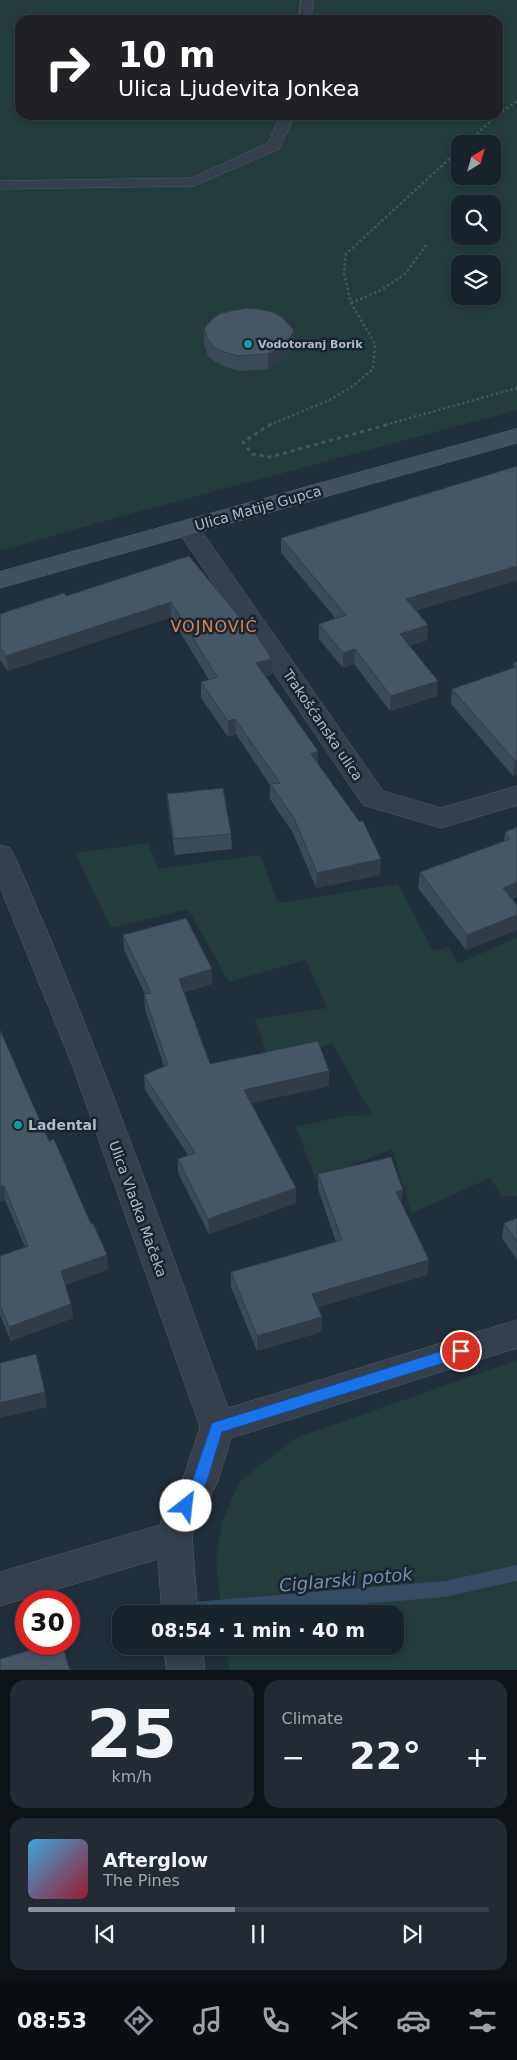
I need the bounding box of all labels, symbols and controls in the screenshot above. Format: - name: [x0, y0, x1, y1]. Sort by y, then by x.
- icon: right: [35, 35, 100, 100]
- text: 10 m: [118, 35, 215, 75]
- text: Ulica Ljudevita Jonkea: [118, 76, 360, 101]
- north arrow: [451, 135, 501, 185]
- map controls: [451, 135, 501, 305]
- button: search: [451, 195, 501, 245]
- button: layers: [451, 255, 501, 305]
- marker: Vodotoranj Borik: [242, 338, 254, 350]
- place label: Vodotoranj Borik: [258, 338, 363, 351]
- street label: Ulica Matije Gupca: [193, 482, 323, 534]
- district label: VOJNOVIĆ: [170, 617, 258, 636]
- street label: Trakošćanska ulica: [279, 666, 366, 784]
- place label: Ladental: [28, 1117, 97, 1133]
- marker: Ladental: [12, 1119, 24, 1131]
- street label: Ulica Vladka Mačeka: [106, 1139, 170, 1279]
- pin: [440, 1330, 482, 1372]
- icon: arrive: [447, 1337, 475, 1365]
- position arrow: [159, 1479, 211, 1531]
- water label: Ciglarski potok: [278, 1563, 415, 1596]
- speed limit sign: 30: [15, 1590, 80, 1655]
- text: 08:54 · 1 min · 40 m: [151, 1619, 365, 1641]
- text: 25: [87, 1697, 177, 1772]
- text: Climate: [282, 1709, 343, 1728]
- text: 22°: [349, 1734, 421, 1778]
- text: −: [282, 1741, 305, 1774]
- text: +: [466, 1741, 489, 1774]
- text: km/h: [112, 1767, 152, 1786]
- text: Afterglow: [103, 1849, 208, 1871]
- text: The Pines: [103, 1871, 180, 1890]
- icon: previous: [91, 1920, 119, 1948]
- icon: pause: [244, 1920, 272, 1948]
- icon: next: [398, 1920, 426, 1948]
- icon: directions: [121, 2003, 156, 2038]
- icon: music: [190, 2003, 225, 2038]
- icon: phone: [258, 2003, 293, 2038]
- icon: climate: [327, 2003, 362, 2038]
- icon: car: [396, 2003, 431, 2038]
- icon: filters: [465, 2003, 500, 2038]
- text: 08:53: [17, 2008, 87, 2033]

